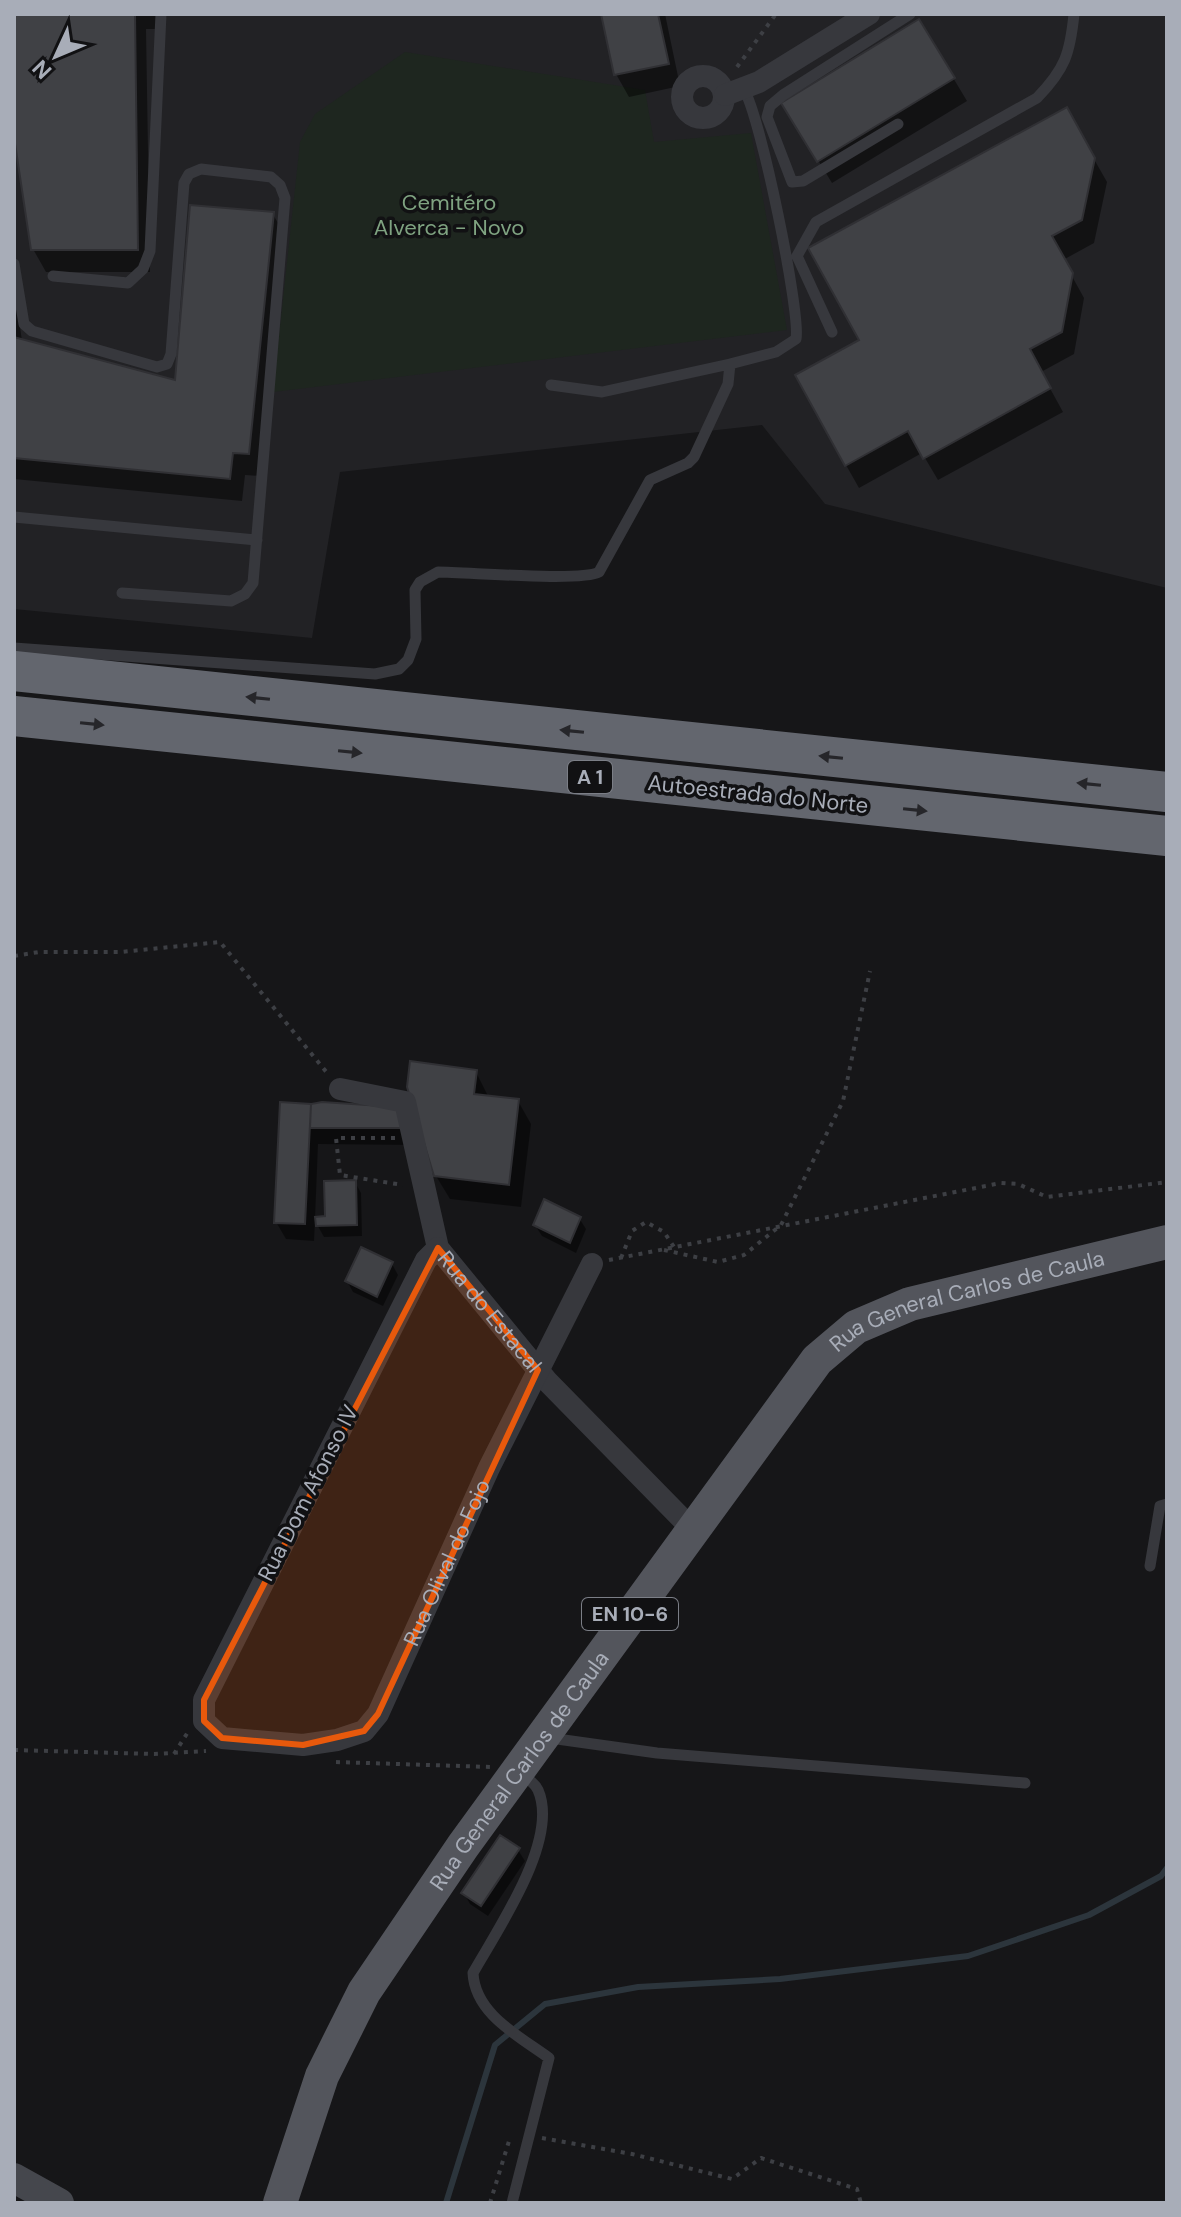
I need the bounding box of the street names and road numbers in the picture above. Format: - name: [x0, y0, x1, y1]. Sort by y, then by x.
- road number: A 1: [568, 761, 612, 793]
- street label: Autoestrada do Norte: [646, 768, 870, 820]
- street label: Rua General Carlos de Caula: [823, 1243, 1107, 1358]
- street label: Rua do Estacal: [431, 1245, 549, 1378]
- street label: Rua Dom Afonso IV: [251, 1400, 365, 1586]
- street label: Rua Olival do Fojo: [396, 1474, 497, 1650]
- road number: EN 10-6: [582, 1598, 678, 1630]
- street label: Rua General Carlos de Caula: [423, 1645, 615, 1896]

